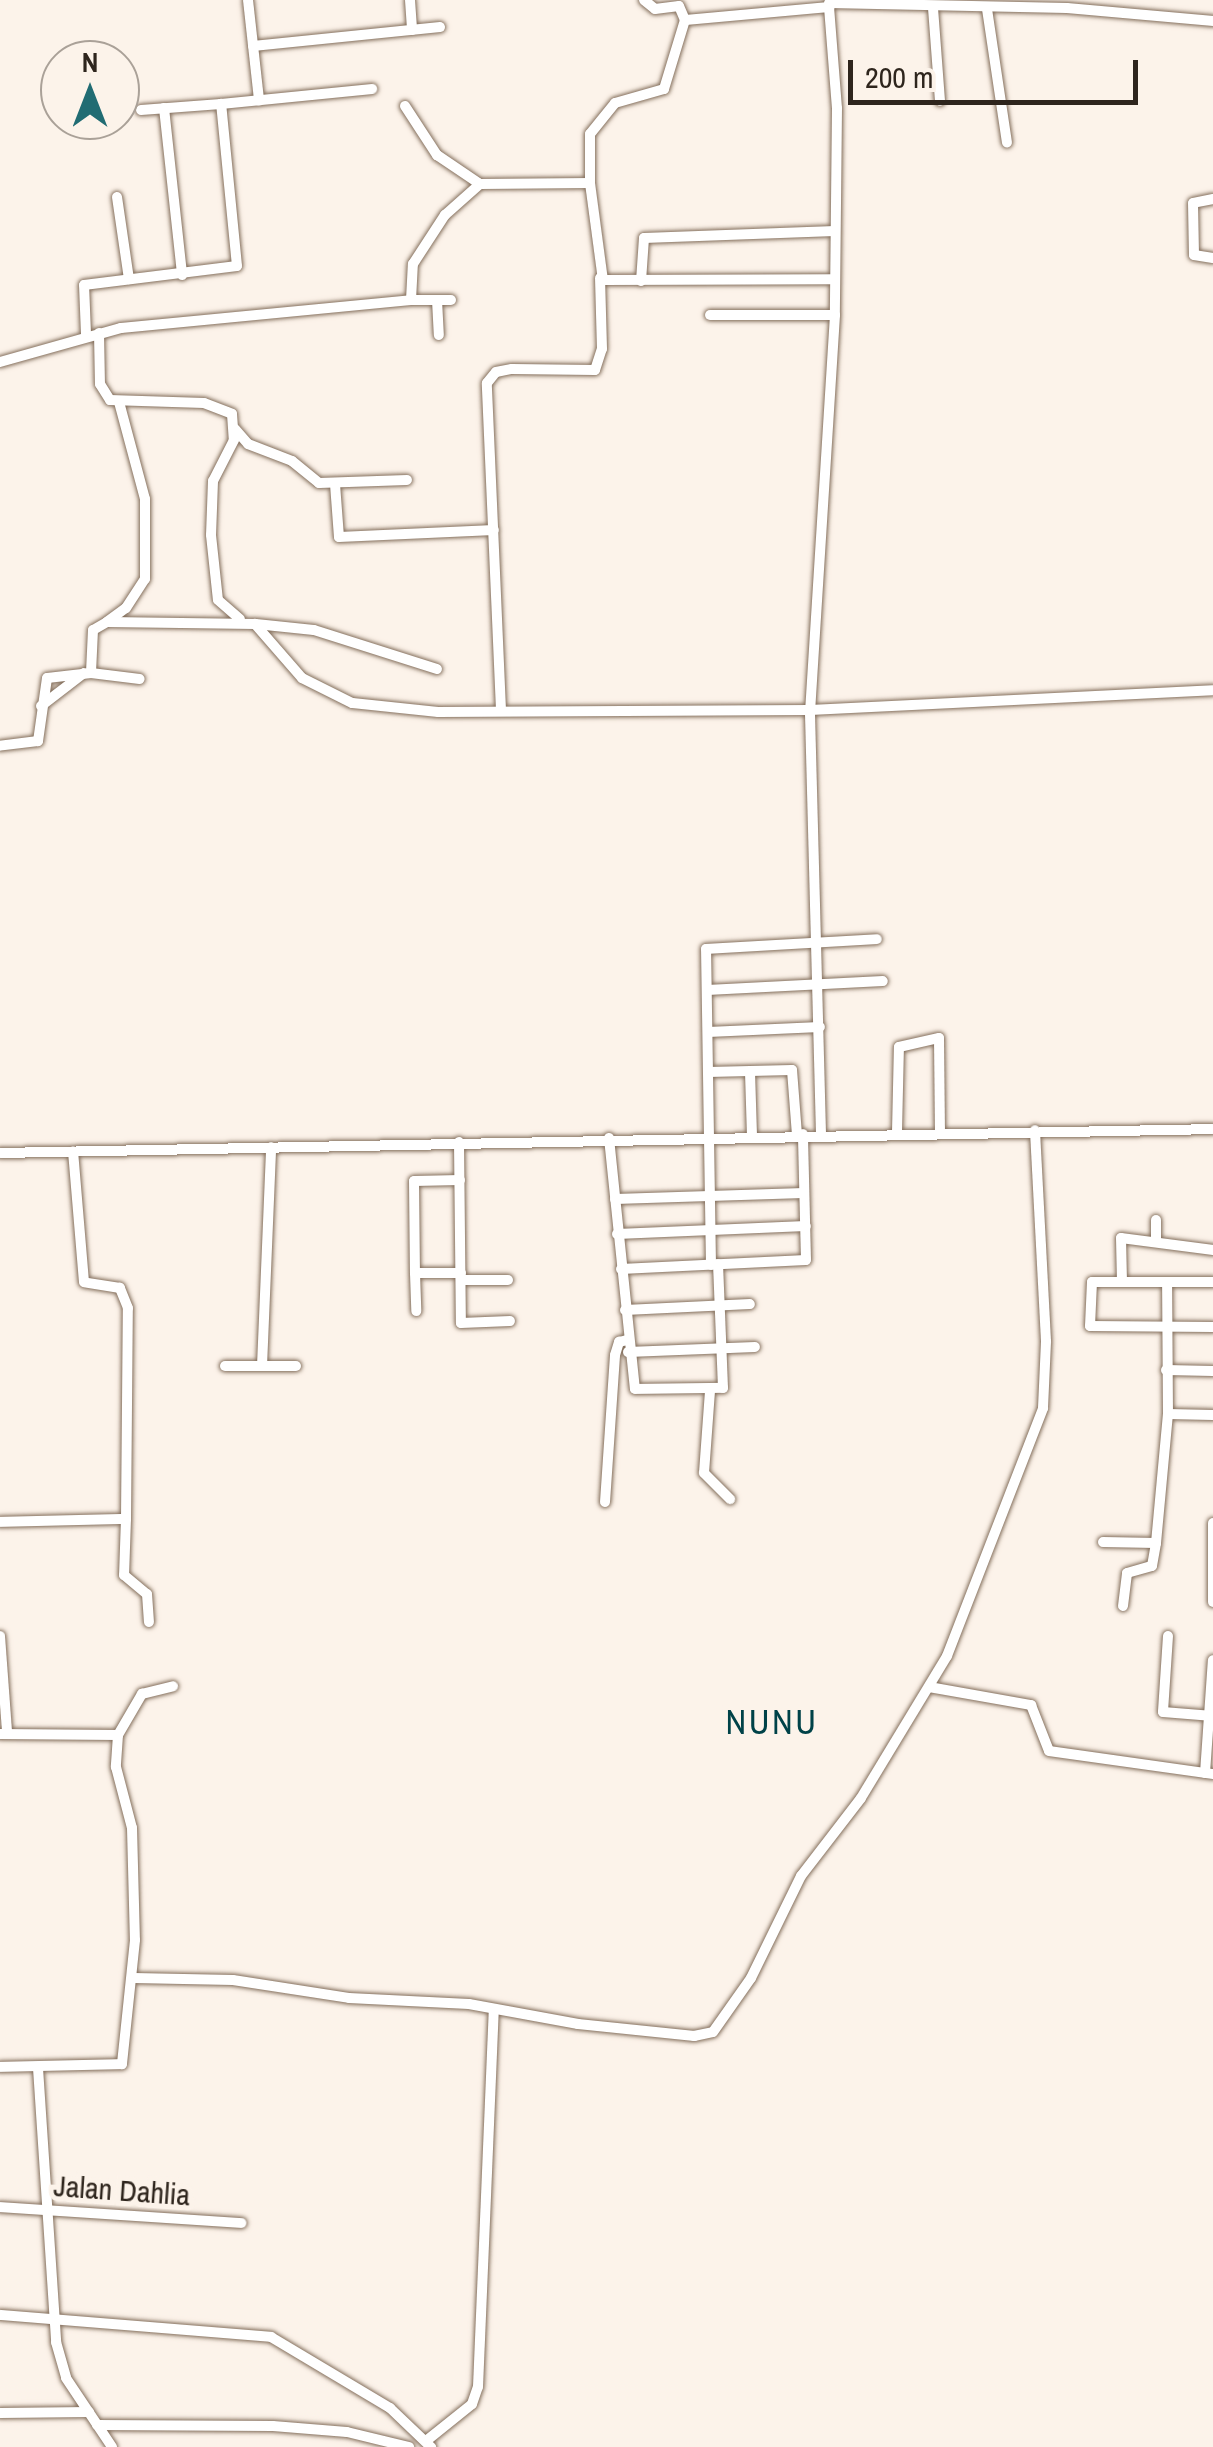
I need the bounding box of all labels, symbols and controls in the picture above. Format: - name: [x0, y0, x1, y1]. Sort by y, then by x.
- north arrow: [40, 40, 140, 140]
- scale bar: [853, 40, 1143, 102]
- text: N: [82, 43, 98, 81]
- text: 200 m: [865, 57, 933, 97]
- district label: NUNU: [726, 1701, 818, 1743]
- street label: Jalan Dahlia: [53, 2167, 191, 2213]

